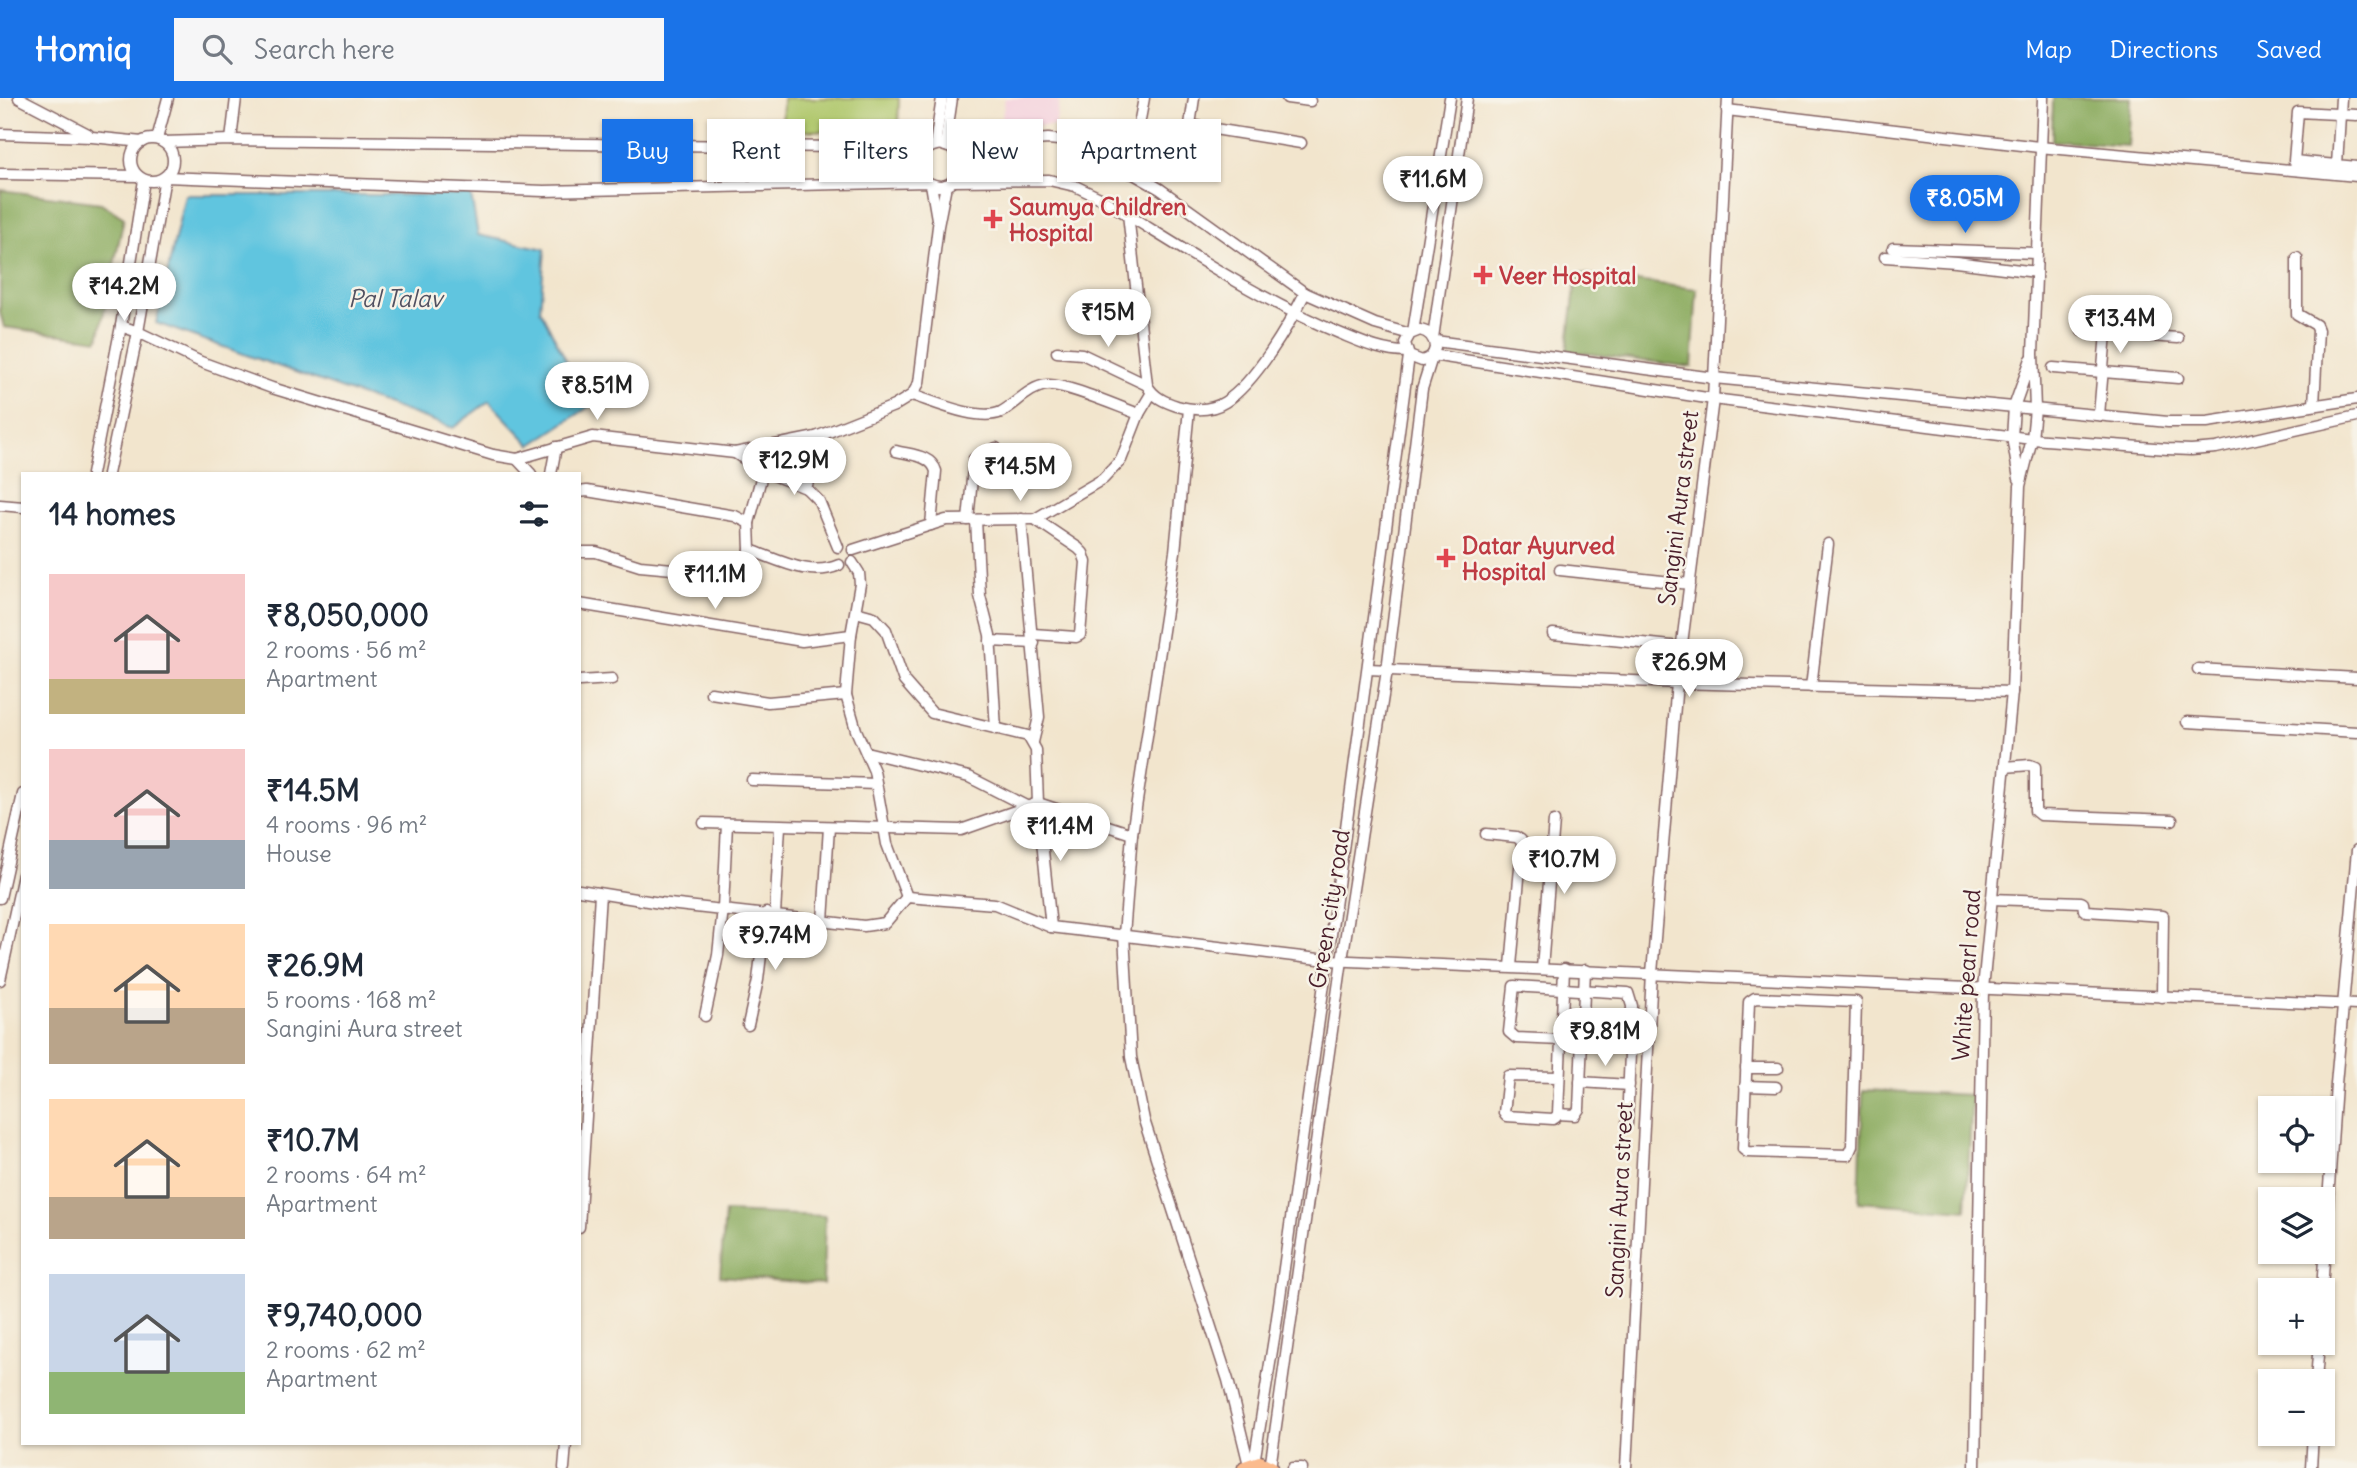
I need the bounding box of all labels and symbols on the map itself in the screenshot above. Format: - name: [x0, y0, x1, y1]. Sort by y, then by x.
- pin: ₹11.6M: [1376, 156, 1490, 216]
- pin: ₹8.05M: [1908, 176, 2022, 235]
- place label: Saumya Children Hospital: [1009, 192, 1187, 247]
- marker: Saumya Children Hospital: [983, 209, 1003, 229]
- place label: Veer Hospital: [1499, 261, 1636, 290]
- pin: ₹14.2M: [67, 264, 181, 323]
- marker: Veer Hospital: [1473, 265, 1493, 285]
- water label: Pal Talav: [348, 283, 445, 313]
- pin: ₹15M: [1067, 289, 1149, 349]
- pin: ₹13.4M: [2063, 296, 2177, 355]
- pin: ₹8.51M: [540, 362, 654, 422]
- street label: Sangini Aura street: [1652, 408, 1704, 607]
- pin: ₹12.9M: [737, 438, 851, 497]
- pin: ₹14.5M: [963, 444, 1077, 503]
- place label: Datar Ayurved Hospital: [1462, 531, 1615, 586]
- marker: Datar Ayurved Hospital: [1436, 548, 1456, 568]
- pin: ₹11.1M: [658, 552, 772, 611]
- pin: ₹26.9M: [1632, 640, 1746, 699]
- pin: ₹11.4M: [1003, 804, 1117, 863]
- street label: Green city road: [1302, 827, 1356, 991]
- pin: ₹10.7M: [1507, 836, 1621, 896]
- street label: White pearl road: [1946, 888, 1986, 1062]
- pin: ₹9.74M: [718, 912, 832, 972]
- pin: ₹9.81M: [1548, 1009, 1662, 1068]
- street label: Sangini Aura street: [1599, 1101, 1639, 1299]

